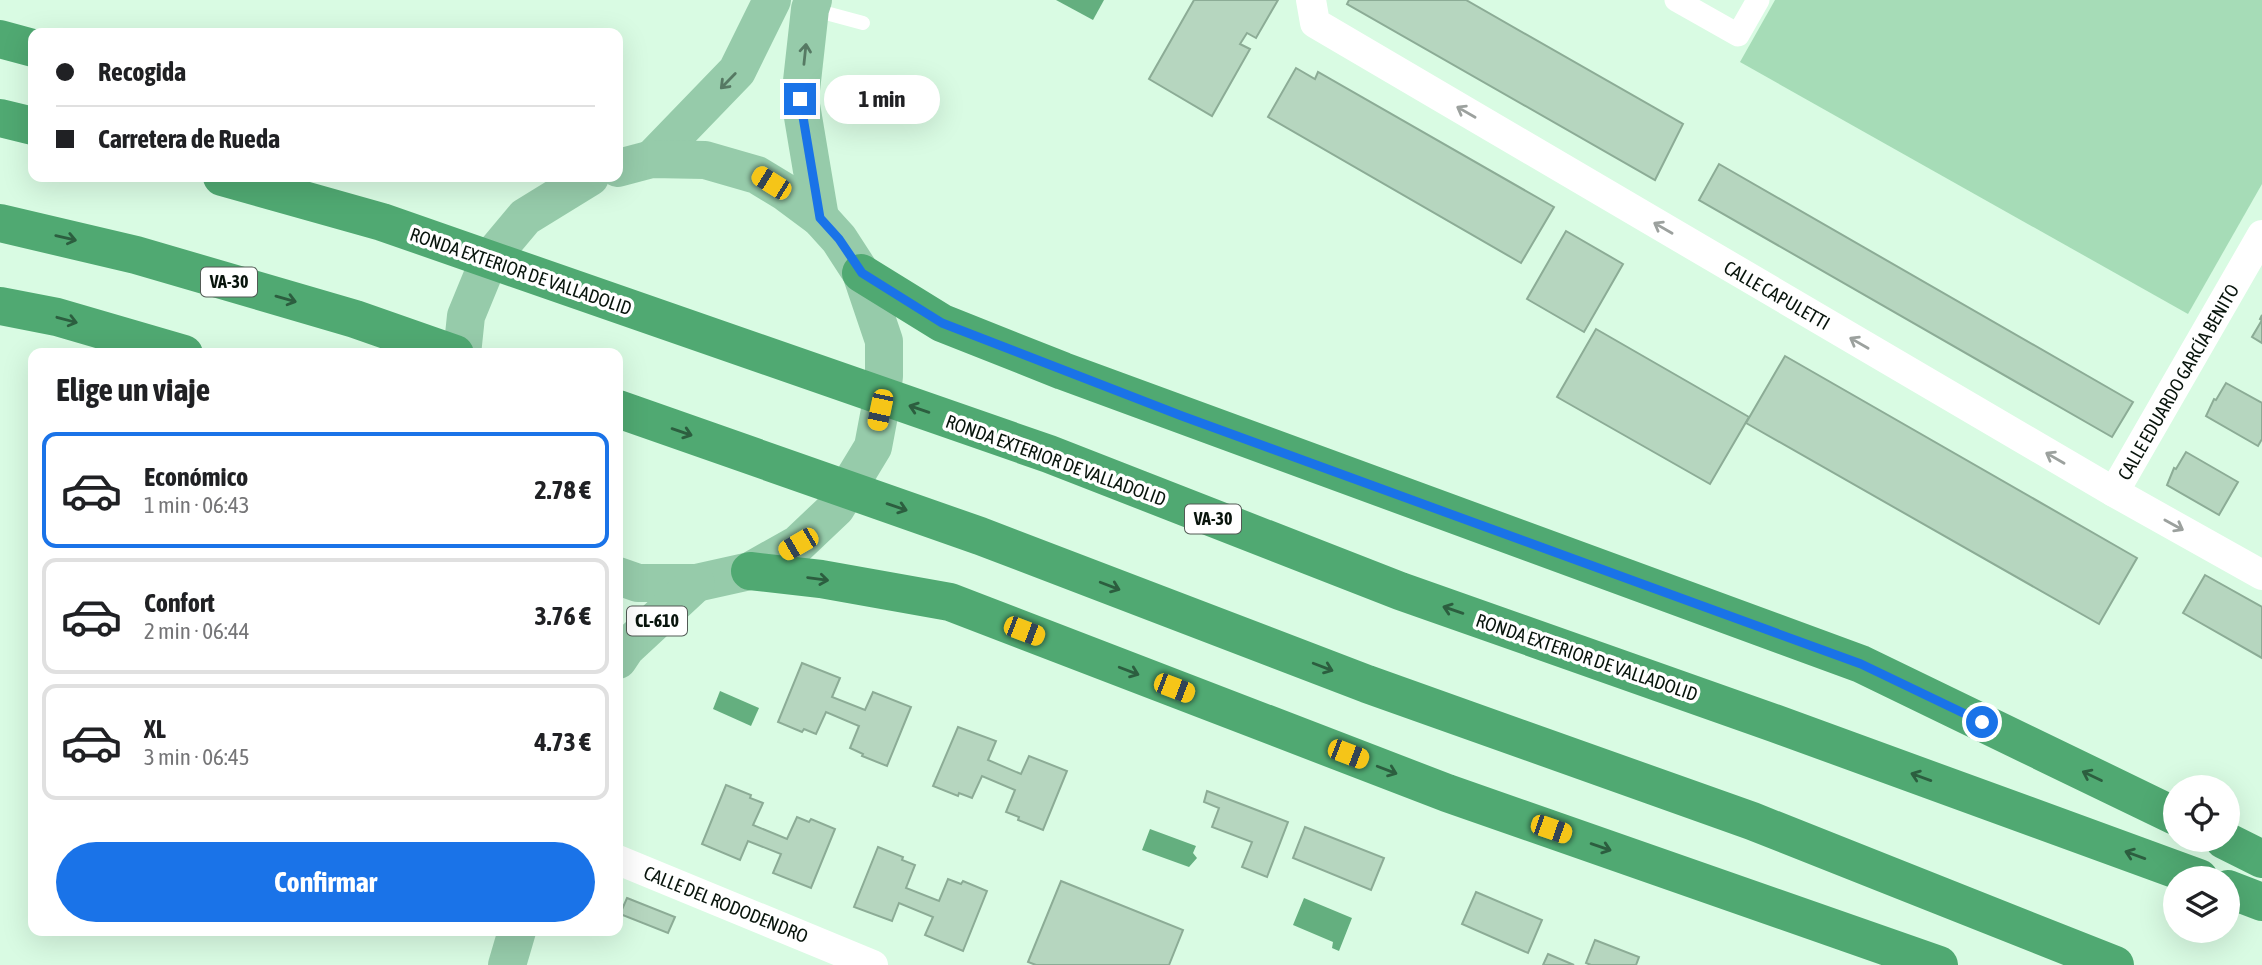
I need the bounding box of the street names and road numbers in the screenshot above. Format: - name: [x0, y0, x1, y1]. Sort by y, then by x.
- street label: RONDA EXTERIOR DE VALLADOLID: [407, 223, 635, 319]
- street label: CALLE CAPULETTI: [1720, 256, 1834, 334]
- road number: VA-30: [201, 268, 257, 296]
- street label: CALLE EDUARDO GARCÍA BENITO: [2113, 280, 2243, 484]
- street label: RONDA EXTERIOR DE VALLADOLID: [943, 410, 1169, 510]
- road number: VA-30: [1185, 504, 1241, 534]
- road number: CL-610: [627, 606, 687, 636]
- street label: RONDA EXTERIOR DE VALLADOLID: [1473, 609, 1701, 705]
- street label: CALLE DEL RODODENDRO: [641, 861, 811, 947]

